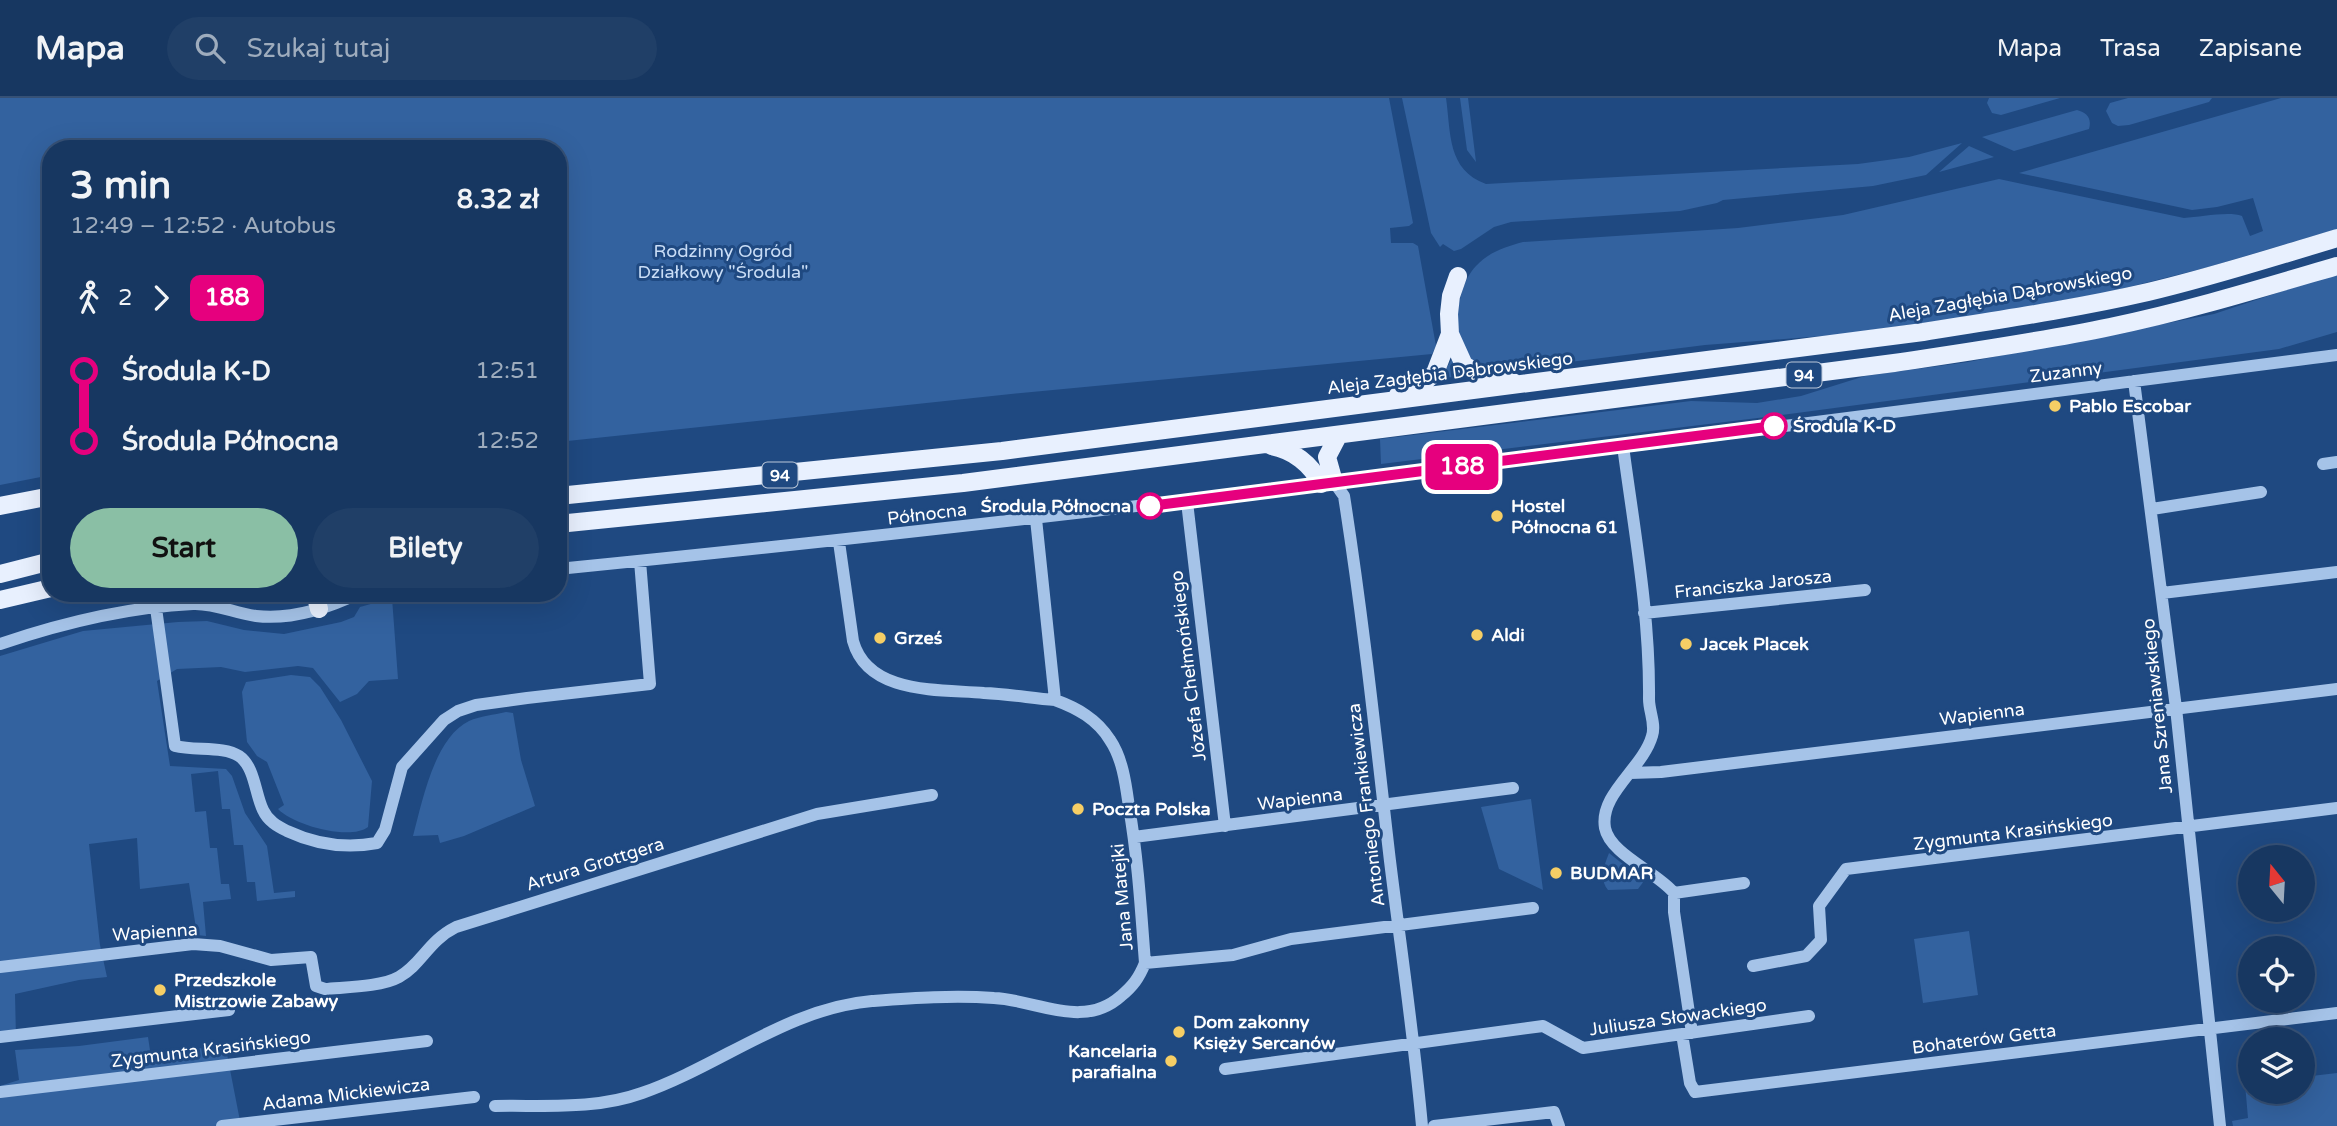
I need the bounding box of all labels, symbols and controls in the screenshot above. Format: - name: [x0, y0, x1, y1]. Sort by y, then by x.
- search box: [167, 17, 657, 80]
- text: Mapa: [35, 29, 125, 68]
- icon: search: [191, 29, 229, 67]
- text: Szukaj tutaj: [247, 33, 390, 64]
- text: Mapa: [1997, 34, 2062, 63]
- text: Trasa: [2100, 34, 2161, 63]
- text: Zapisane: [2199, 34, 2302, 63]
- text: 3 min: [70, 163, 171, 209]
- text: 8.32 zł: [457, 184, 539, 215]
- text: 12:49 – 12:52 · Autobus: [70, 212, 336, 240]
- park label: Rodzinny Ogród Działkowy "Środula": [637, 240, 809, 283]
- street label: Aleja Zagłębia Dąbrowskiego: [1886, 262, 2134, 326]
- icon: walk: [70, 279, 108, 317]
- icon: forward: [142, 279, 180, 317]
- text: 188: [204, 283, 250, 312]
- text: 2: [118, 284, 132, 312]
- street label: Aleja Zagłębia Dąbrowskiego: [1326, 347, 1574, 399]
- text: Środula K-D: [122, 356, 271, 387]
- text: 12:51: [475, 357, 539, 385]
- street label: Zuzanny: [2028, 357, 2104, 387]
- road number: 94: [1786, 362, 1822, 388]
- place label: Pablo Escobar: [2069, 395, 2192, 417]
- marker: Pablo Escobar: [2047, 398, 2063, 414]
- marker: Środula K-D: [1761, 413, 1787, 439]
- place label: Środula K-D: [1793, 415, 1896, 437]
- text: Środula Północna: [122, 426, 339, 457]
- text: 12:52: [475, 427, 539, 455]
- line badge: 188: [1422, 444, 1502, 490]
- text: 188: [1439, 452, 1485, 481]
- road number: 94: [762, 462, 798, 488]
- marker: Środula Północna: [1137, 493, 1163, 519]
- place label: Środula Północna: [981, 495, 1131, 517]
- place label: Hostel Północna 61: [1511, 495, 1618, 538]
- street label: Północna: [886, 498, 968, 530]
- button: Start: [70, 508, 298, 588]
- button: Bilety: [312, 508, 539, 588]
- marker: Hostel Północna 61: [1489, 508, 1505, 524]
- street label: Franciszka Jarosza: [1673, 565, 1833, 603]
- street label: Józefa Chełmońskiego: [1165, 569, 1211, 763]
- street label: Jana Szreniawskiego: [2137, 617, 2177, 795]
- place label: Aldi: [1491, 624, 1525, 646]
- place label: Grześ: [894, 627, 943, 649]
- marker: Aldi: [1469, 627, 1485, 643]
- marker: Grześ: [872, 630, 888, 646]
- place label: Jacek Placek: [1699, 633, 1809, 655]
- marker: Jacek Placek: [1678, 636, 1694, 652]
- street label: Wapienna: [1938, 698, 2026, 730]
- street label: Antoniego Frankiewicza: [1343, 702, 1389, 908]
- street label: Wapienna: [1256, 783, 1344, 815]
- place label: Poczta Polska: [1092, 798, 1211, 820]
- marker: Poczta Polska: [1070, 801, 1086, 817]
- street label: Zygmunta Krasińskiego: [1912, 809, 2114, 855]
- street label: Artura Grottgera: [523, 833, 667, 895]
- street label: Jana Matejki: [1106, 843, 1138, 951]
- north arrow: [2238, 845, 2315, 922]
- map controls: [2238, 845, 2315, 1104]
- place label: BUDMAR: [1570, 862, 1653, 884]
- marker: BUDMAR: [1548, 865, 1564, 881]
- street label: Wapienna: [112, 918, 198, 946]
- button: locate: [2238, 936, 2315, 1013]
- place label: Przedszkole Mistrzowie Zabawy: [174, 969, 339, 1012]
- marker: Przedszkole Mistrzowie Zabawy: [152, 982, 168, 998]
- street label: Juliusza Słowackiego: [1588, 994, 1768, 1040]
- place label: Dom zakonny Księży Sercanów: [1193, 1011, 1336, 1054]
- street label: Bohaterów Getta: [1911, 1019, 2057, 1059]
- marker: Dom zakonny Księży Sercanów: [1171, 1024, 1187, 1040]
- street label: Zygmunta Krasińskiego: [110, 1026, 312, 1072]
- button: layers: [2238, 1027, 2315, 1104]
- place label: Kancelaria parafialna: [1068, 1040, 1157, 1083]
- marker: Kancelaria parafialna: [1163, 1053, 1179, 1069]
- street label: Adama Mickiewicza: [261, 1073, 431, 1115]

